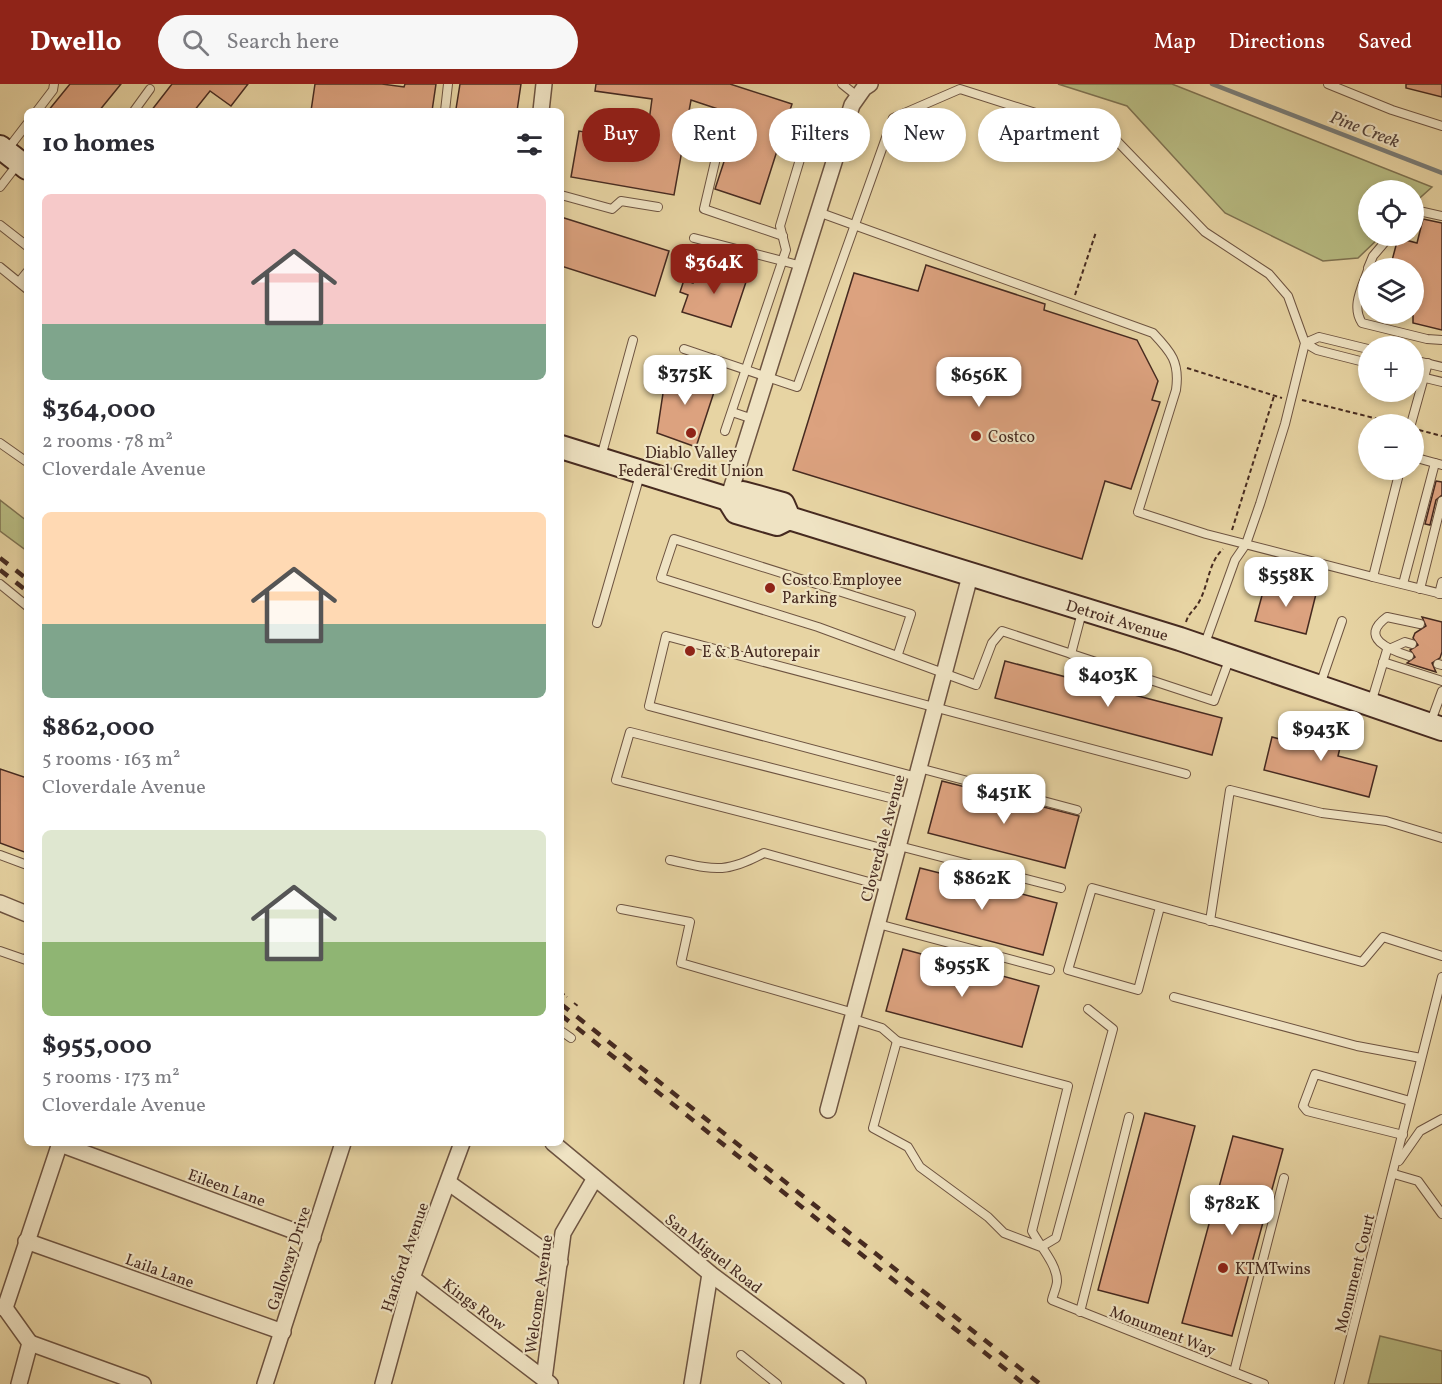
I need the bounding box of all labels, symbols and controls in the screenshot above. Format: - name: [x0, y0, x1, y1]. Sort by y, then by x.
- search box: [158, 15, 578, 69]
- text: Dwello: [30, 23, 122, 62]
- icon: search: [179, 26, 212, 59]
- text: Search here: [227, 27, 339, 58]
- text: Map: [1154, 28, 1196, 57]
- text: Directions: [1229, 28, 1325, 57]
- text: Saved: [1358, 28, 1412, 57]
- water label: Pine Creek: [1326, 106, 1403, 155]
- chip: Buy: [582, 108, 660, 162]
- chip: Rent: [672, 108, 757, 162]
- chip: Filters: [769, 108, 870, 162]
- chip: New: [882, 108, 966, 162]
- chip: Apartment: [978, 108, 1121, 162]
- text: 10 homes: [42, 126, 155, 162]
- icon: filters: [513, 128, 546, 161]
- map controls: [1358, 180, 1424, 480]
- button: locate: [1358, 180, 1424, 246]
- icon: home: [240, 233, 348, 341]
- pin: $364K: [672, 244, 756, 295]
- text: $364K: [685, 249, 743, 277]
- button: layers: [1358, 258, 1424, 324]
- button: +: [1358, 336, 1424, 402]
- pin: $375K: [643, 355, 727, 406]
- pin: $656K: [937, 357, 1021, 408]
- text: $375K: [657, 360, 713, 388]
- text: $656K: [950, 362, 1008, 390]
- text: $364,000: [42, 392, 155, 428]
- button: −: [1358, 414, 1424, 480]
- marker: Diablo Valley Federal Credit Union: [684, 426, 698, 440]
- place label: Costco: [988, 427, 1035, 449]
- text: 2 rooms · 78 m²: [42, 428, 173, 456]
- marker: Costco: [969, 429, 983, 443]
- place label: Diablo Valley Federal Credit Union: [618, 443, 764, 483]
- text: Cloverdale Avenue: [42, 456, 206, 484]
- icon: home: [240, 551, 348, 659]
- pin: $558K: [1244, 557, 1328, 608]
- text: $558K: [1258, 562, 1314, 590]
- place label: Costco Employee Parking: [782, 570, 902, 610]
- marker: Costco Employee Parking: [763, 581, 777, 595]
- street label: Detroit Avenue: [1063, 595, 1171, 648]
- place label: E & B Autorepair: [702, 642, 820, 664]
- marker: E & B Autorepair: [683, 644, 697, 658]
- pin: $403K: [1066, 657, 1150, 708]
- text: $403K: [1078, 662, 1138, 690]
- text: $862,000: [42, 710, 155, 746]
- pin: $943K: [1279, 711, 1363, 762]
- text: $943K: [1292, 716, 1350, 744]
- text: 5 rooms · 163 m²: [42, 746, 180, 774]
- street label: Cloverdale Avenue: [856, 772, 912, 905]
- text: Cloverdale Avenue: [42, 774, 206, 802]
- pin: $451K: [962, 774, 1046, 825]
- text: $451K: [976, 779, 1032, 807]
- pin: $862K: [940, 860, 1024, 911]
- text: $862K: [953, 865, 1011, 893]
- icon: home: [240, 869, 348, 977]
- pin: $955K: [920, 947, 1004, 998]
- text: $955K: [934, 952, 990, 980]
- text: $955,000: [42, 1028, 152, 1064]
- text: 5 rooms · 173 m²: [42, 1064, 180, 1092]
- text: Cloverdale Avenue: [42, 1092, 206, 1120]
- street label: Eileen Lane: [184, 1165, 268, 1213]
- pin: $782K: [1190, 1185, 1274, 1236]
- text: $782K: [1204, 1190, 1260, 1218]
- street label: Hanford Avenue: [377, 1200, 435, 1316]
- street label: Galloway Drive: [263, 1204, 317, 1313]
- street label: San Miguel Road: [659, 1210, 766, 1300]
- street label: Monument Court: [1330, 1211, 1381, 1335]
- street label: Welcome Avenue: [521, 1233, 559, 1355]
- street label: Laila Lane: [122, 1249, 197, 1294]
- place label: KTMTwins: [1235, 1259, 1311, 1281]
- marker: KTMTwins: [1216, 1261, 1230, 1275]
- street label: Kings Row: [437, 1274, 511, 1337]
- street label: Monument Way: [1106, 1301, 1219, 1362]

